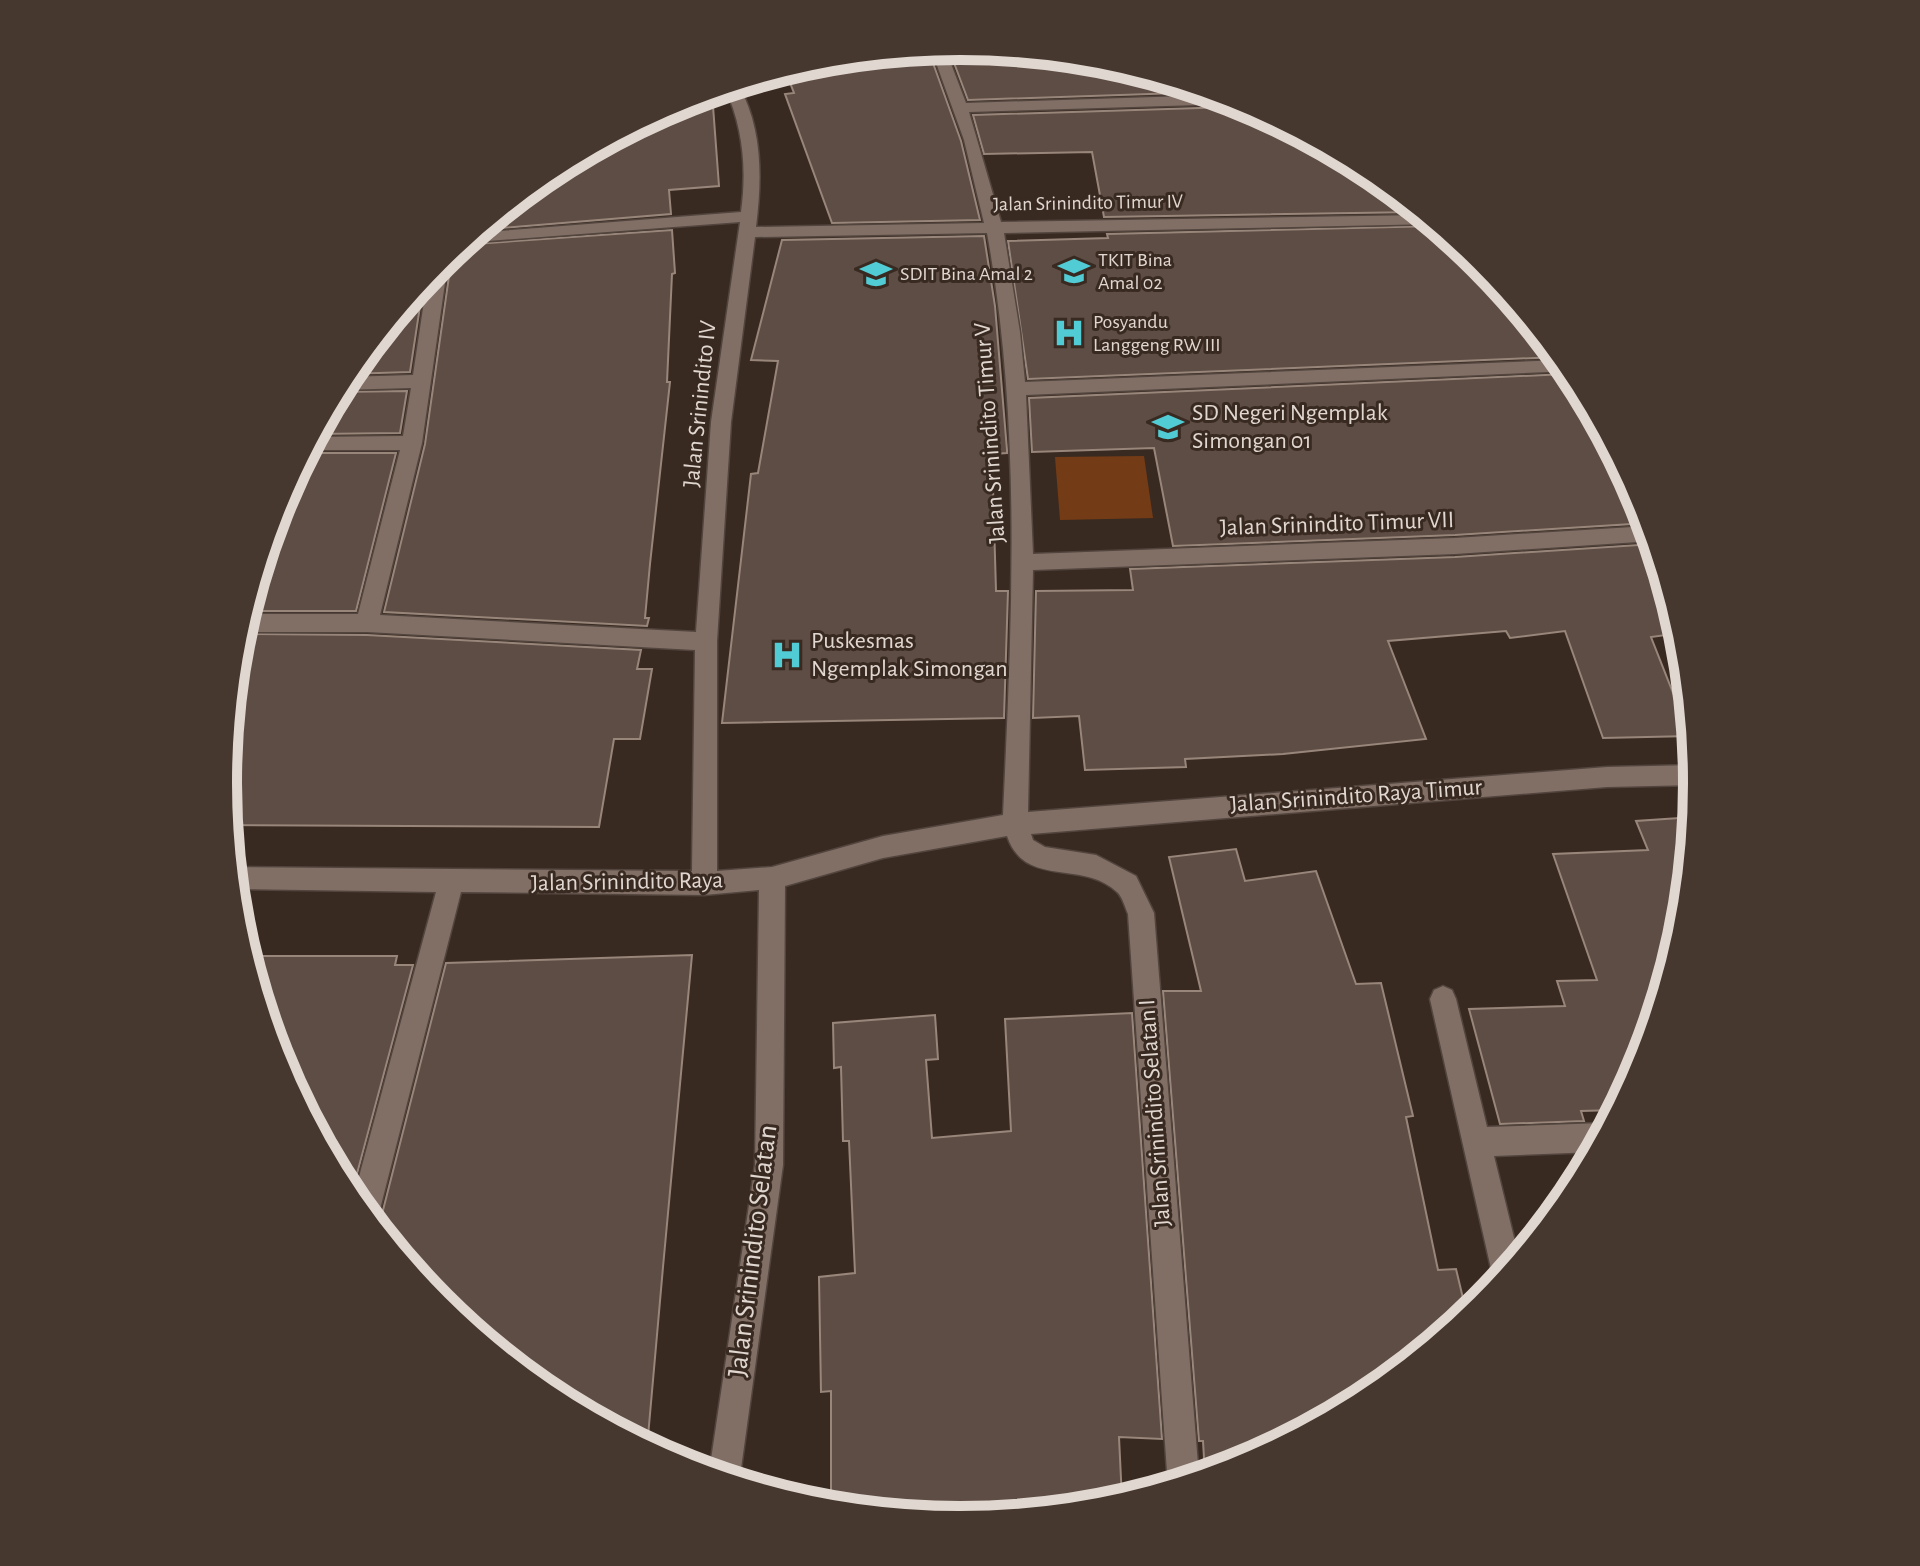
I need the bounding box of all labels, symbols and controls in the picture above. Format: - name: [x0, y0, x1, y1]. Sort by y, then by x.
- street label: Jalan Srinindito Timur IV: [993, 191, 1184, 215]
- place label: TKIT Bina Amal 02: [1098, 250, 1172, 293]
- school or university icon: TKIT Bina Amal 02: [1057, 254, 1091, 288]
- school or university icon: SDIT Bina Amal 2: [859, 257, 893, 291]
- place label: SDIT Bina Amal 2: [900, 264, 1033, 284]
- place label: Posyandu Langgeng RW III: [1093, 312, 1221, 355]
- hospital icon: Posyandu Langgeng RW III: [1052, 316, 1086, 350]
- street label: Jalan Srinindito IV: [679, 319, 721, 488]
- street label: Jalan Srinindito Timur V: [970, 321, 1010, 544]
- place label: SD Negeri Ngemplak Simongan 01: [1192, 401, 1388, 453]
- school or university icon: SD Negeri Ngemplak Simongan 01: [1151, 410, 1185, 444]
- street label: Jalan Srinindito Timur VII: [1219, 508, 1455, 540]
- place label: Puskesmas Ngemplak Simongan: [811, 629, 1008, 681]
- hospital icon: Puskesmas Ngemplak Simongan: [770, 638, 804, 672]
- street label: Jalan Srinindito Raya Timur: [1229, 775, 1483, 817]
- street label: Jalan Srinindito Raya: [531, 868, 723, 896]
- street label: Jalan Srinindito Selatan I: [1135, 998, 1175, 1228]
- street label: Jalan Srinindito Selatan: [724, 1123, 782, 1379]

